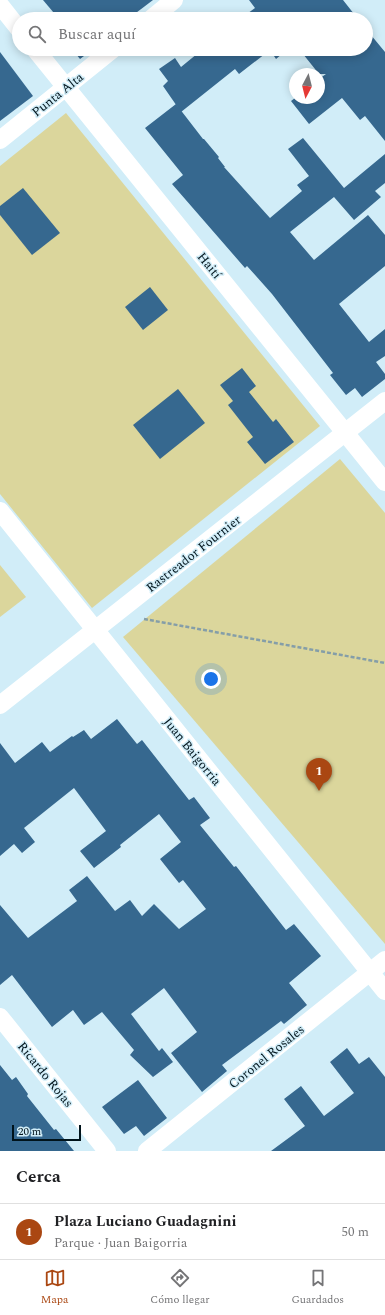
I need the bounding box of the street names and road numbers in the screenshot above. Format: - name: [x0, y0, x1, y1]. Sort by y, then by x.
- street label: Punta Alta: [27, 67, 88, 122]
- street label: Haití: [192, 248, 227, 284]
- street label: Rastreador Fournier: [142, 510, 245, 597]
- street label: Juan Baigorria: [158, 713, 227, 791]
- street label: Coronel Rosales: [224, 1020, 309, 1094]
- street label: Ricardo Rojas: [12, 1037, 78, 1112]

